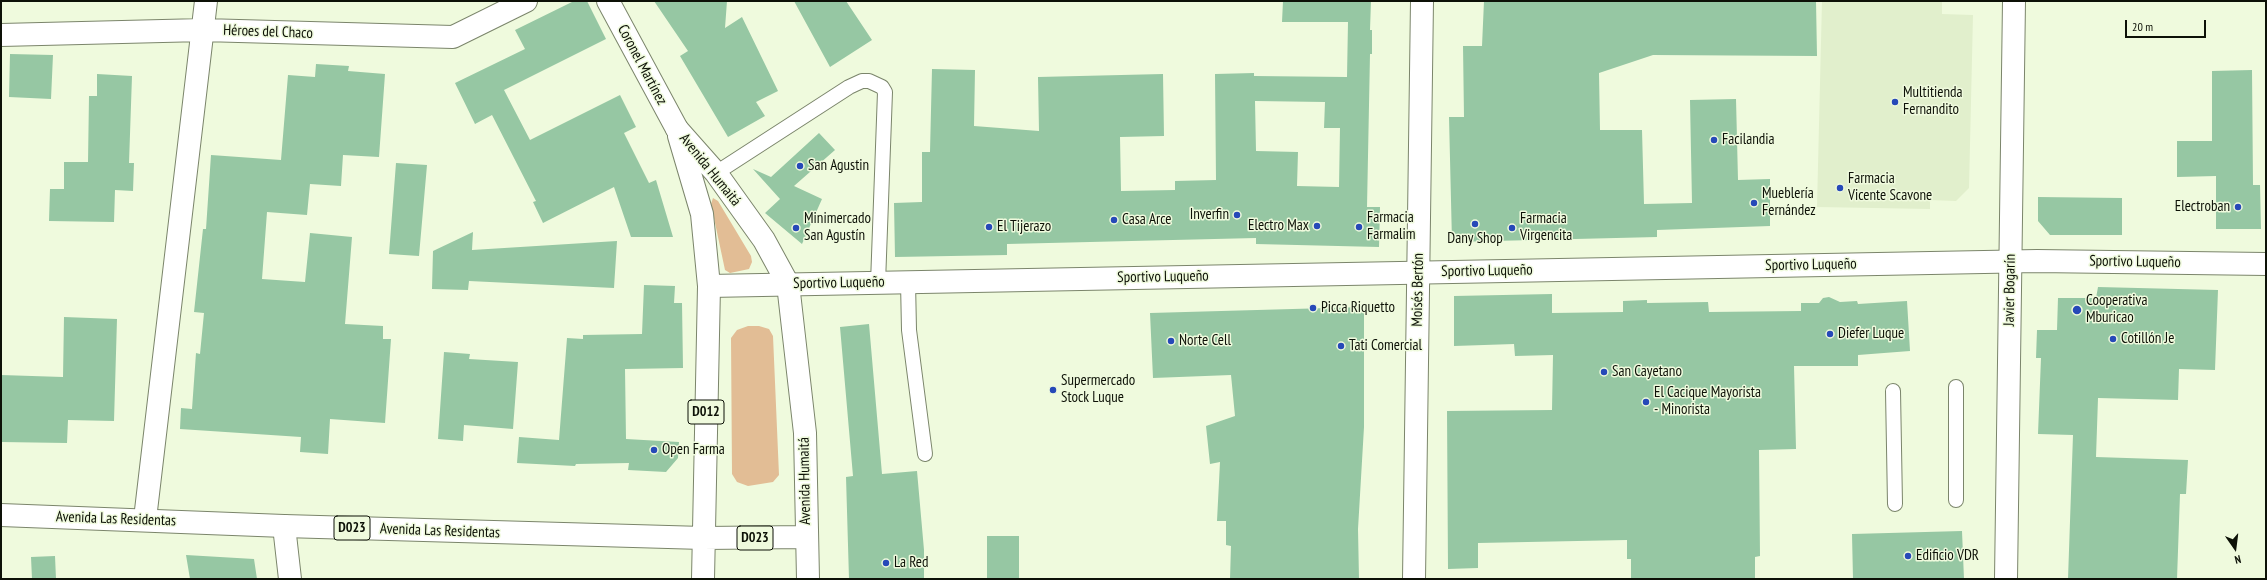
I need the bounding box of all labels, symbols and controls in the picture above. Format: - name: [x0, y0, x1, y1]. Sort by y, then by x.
- scale bar: [2127, 12, 2208, 38]
- text: 20 m: [2132, 19, 2153, 34]
- street label: Héroes del Chaco: [223, 21, 313, 43]
- street label: Coronel Martínez: [613, 22, 671, 108]
- place label: Multitienda Fernandito: [1903, 84, 1963, 119]
- marker: Multitienda Fernandito: [1890, 97, 1900, 107]
- street label: Avenida Humaitá: [675, 130, 745, 210]
- place label: Facilandia: [1722, 131, 1775, 149]
- marker: Facilandia: [1709, 135, 1719, 145]
- place label: San Agustin: [808, 157, 869, 175]
- marker: San Agustin: [795, 161, 805, 171]
- place label: Farmacia Vicente Scavone: [1848, 170, 1932, 205]
- marker: Farmacia Vicente Scavone: [1835, 183, 1845, 193]
- place label: Mueblería Fernández: [1762, 185, 1816, 220]
- marker: Mueblería Fernández: [1749, 198, 1759, 208]
- place label: Electroban: [2175, 198, 2230, 216]
- marker: Electroban: [2233, 202, 2243, 212]
- place label: Inverfin: [1190, 206, 1229, 224]
- place label: Farmacia Farmalim: [1367, 209, 1416, 244]
- place label: Minimercado San Agustín: [804, 210, 871, 245]
- marker: Inverfin: [1232, 210, 1242, 220]
- place label: Farmacia Virgencita: [1520, 210, 1572, 245]
- place label: Casa Arce: [1122, 211, 1171, 229]
- marker: Casa Arce: [1109, 215, 1119, 225]
- place label: Electro Max: [1248, 217, 1309, 235]
- place label: El Tijerazo: [997, 218, 1051, 236]
- marker: Dany Shop: [1470, 219, 1480, 229]
- marker: Electro Max: [1312, 221, 1322, 231]
- marker: El Tijerazo: [984, 222, 994, 232]
- marker: Farmacia Farmalim: [1354, 222, 1364, 232]
- marker: Minimercado San Agustín: [791, 223, 801, 233]
- marker: Farmacia Virgencita: [1507, 223, 1517, 233]
- place label: Dany Shop: [1447, 230, 1503, 248]
- street label: Sportivo Luqueño: [2089, 252, 2181, 272]
- street label: Moisés Bertón: [1408, 253, 1428, 327]
- street label: Javier Bogarín: [2000, 254, 2020, 326]
- street label: Sportivo Luqueño: [1765, 255, 1857, 275]
- street label: Sportivo Luqueño: [1441, 261, 1533, 281]
- street label: Sportivo Luqueño: [1117, 267, 1209, 287]
- street label: Sportivo Luqueño: [793, 273, 885, 293]
- place label: Cooperativa Mburicao: [2086, 292, 2147, 327]
- place label: Picca Riquetto: [1321, 299, 1395, 317]
- marker: Picca Riquetto: [1308, 303, 1318, 313]
- marker: Cooperativa Mburicao: [2071, 304, 2083, 316]
- place label: Diefer Luque: [1838, 325, 1904, 343]
- marker: Diefer Luque: [1825, 329, 1835, 339]
- place label: Cotillón Je: [2121, 330, 2174, 348]
- place label: Norte Cell: [1179, 332, 1231, 350]
- marker: Cotillón Je: [2108, 334, 2118, 344]
- marker: Norte Cell: [1166, 336, 1176, 346]
- place label: Tati Comercial: [1349, 337, 1422, 355]
- marker: Tati Comercial: [1336, 341, 1346, 351]
- place label: San Cayetano: [1612, 363, 1682, 381]
- marker: San Cayetano: [1599, 367, 1609, 377]
- place label: Supermercado Stock Luque: [1061, 372, 1135, 407]
- place label: El Cacique Mayorista - Minorista: [1654, 384, 1761, 419]
- marker: Supermercado Stock Luque: [1048, 385, 1058, 395]
- marker: El Cacique Mayorista - Minorista: [1641, 397, 1651, 407]
- road number: D012: [688, 400, 724, 424]
- street label: Avenida Humaitá: [795, 437, 815, 525]
- place label: Open Farma: [662, 441, 725, 459]
- marker: Open Farma: [649, 445, 659, 455]
- street label: Avenida Las Residentas: [56, 508, 176, 530]
- road number: D023: [334, 516, 370, 540]
- street label: Avenida Las Residentas: [380, 520, 500, 542]
- road number: D023: [737, 526, 773, 550]
- north arrow: [2215, 528, 2255, 568]
- place label: Edificio VDR: [1916, 547, 1979, 565]
- marker: Edificio VDR: [1903, 551, 1913, 561]
- text: N: [2233, 552, 2242, 567]
- place label: La Red: [894, 554, 928, 572]
- marker: La Red: [881, 558, 891, 568]

